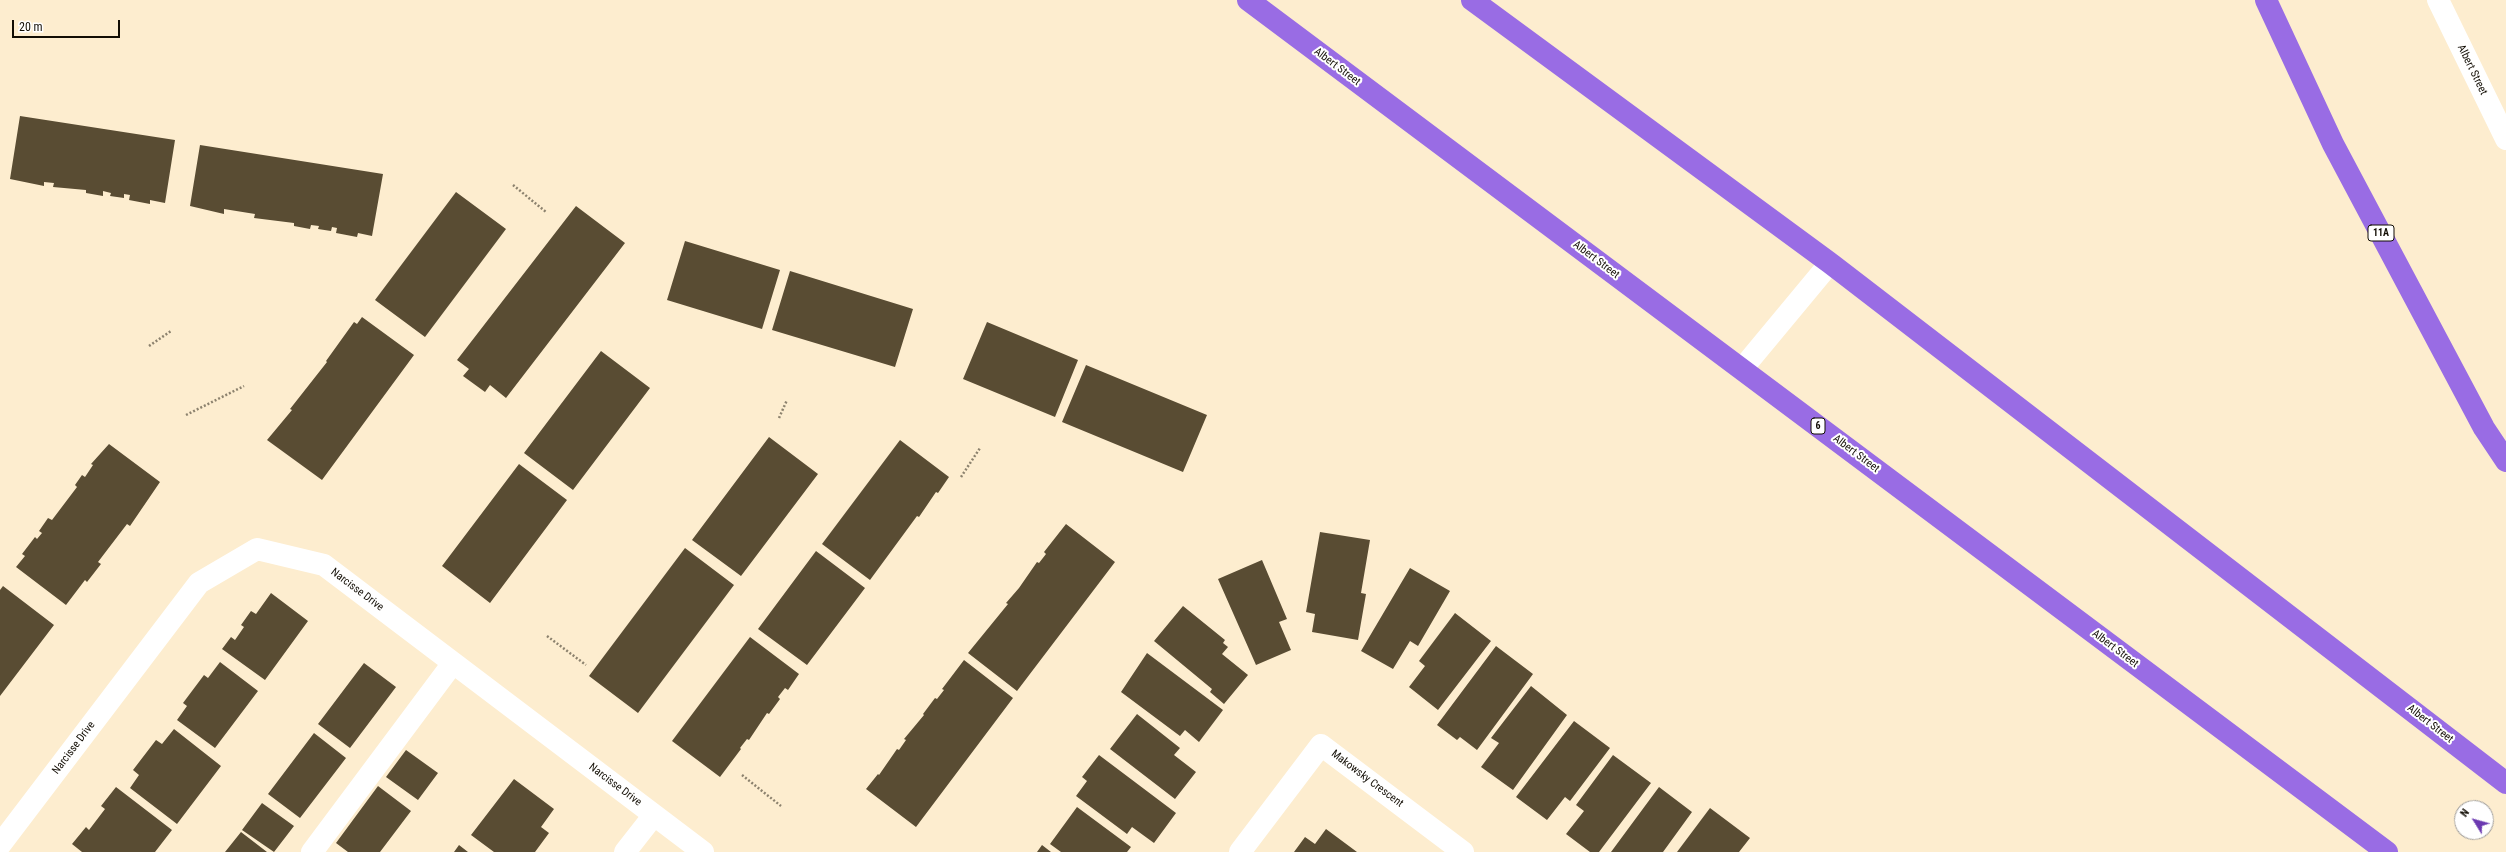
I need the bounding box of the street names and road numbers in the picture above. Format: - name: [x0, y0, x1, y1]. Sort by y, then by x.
- street label: Albert Street: [2454, 43, 2490, 97]
- street label: Albert Street: [1311, 45, 1363, 89]
- road number: 11A: [2368, 225, 2394, 241]
- street label: Albert Street: [1570, 238, 1622, 282]
- road number: 6: [1811, 418, 1825, 434]
- street label: Albert Street: [1830, 432, 1882, 476]
- street label: Narcisse Drive: [328, 566, 386, 614]
- street label: Albert Street: [2089, 627, 2141, 671]
- street label: Albert Street: [2404, 702, 2456, 746]
- street label: Narcisse Drive: [50, 719, 98, 777]
- street label: Makowsky Crescent: [1328, 748, 1406, 810]
- street label: Narcisse Drive: [586, 761, 644, 809]

